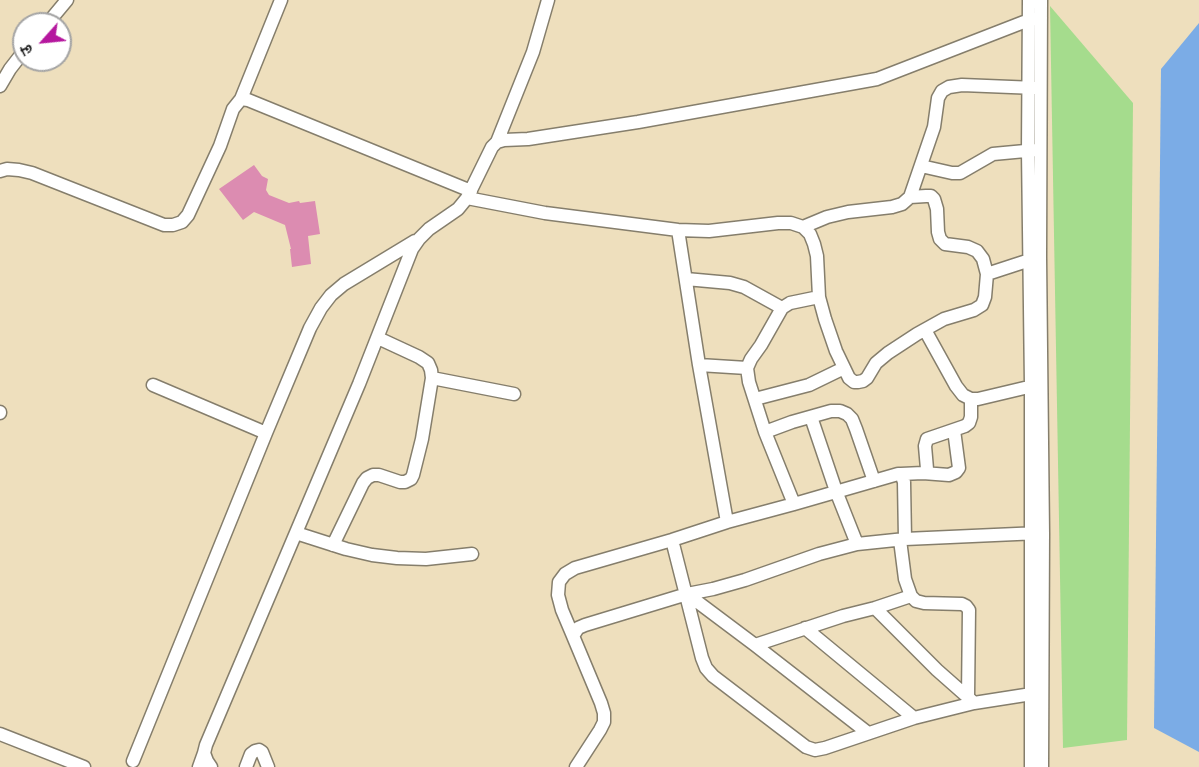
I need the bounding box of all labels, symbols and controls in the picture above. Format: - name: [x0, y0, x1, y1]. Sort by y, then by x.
- north arrow: [12, 12, 72, 72]
- text: उ: [15, 40, 40, 59]

